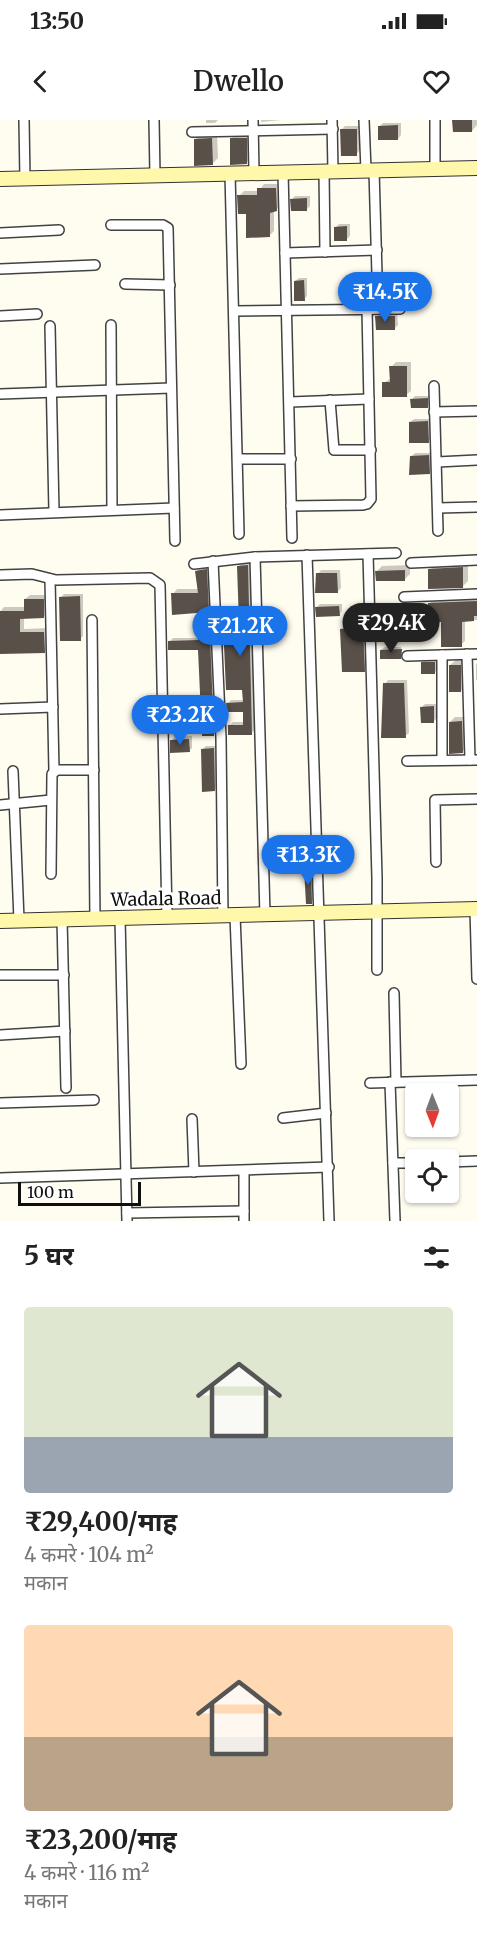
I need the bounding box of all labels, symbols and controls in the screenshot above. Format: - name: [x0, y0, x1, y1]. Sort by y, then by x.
- text: 13:50: [30, 7, 84, 35]
- text: Dwello: [193, 64, 284, 98]
- icon: back: [24, 65, 57, 98]
- icon: heart: [420, 65, 453, 98]
- pin: ₹14.5K: [336, 272, 434, 323]
- text: ₹14.5K: [352, 279, 418, 304]
- pin: ₹29.4K: [342, 603, 440, 654]
- pin: ₹21.2K: [191, 606, 289, 657]
- text: ₹29.4K: [357, 610, 425, 635]
- text: ₹21.2K: [206, 613, 274, 638]
- pin: ₹23.2K: [131, 695, 229, 746]
- text: ₹23.2K: [146, 702, 214, 727]
- pin: ₹13.3K: [259, 835, 357, 886]
- text: ₹13.3K: [276, 842, 340, 867]
- street label: Wadala Road: [109, 886, 222, 911]
- north arrow: [405, 1083, 459, 1137]
- map controls: [405, 1083, 459, 1203]
- button: locate: [405, 1149, 459, 1203]
- scale bar: [18, 1179, 141, 1206]
- text: 100 m: [27, 1182, 74, 1202]
- text: 5 घर: [24, 1239, 74, 1272]
- icon: filters: [420, 1241, 453, 1274]
- icon: home: [185, 1346, 293, 1454]
- text: ₹29,400/माह: [24, 1505, 177, 1538]
- text: 4 कमरे · 104 m²: [24, 1542, 154, 1567]
- text: मकान: [24, 1570, 68, 1595]
- icon: home: [185, 1664, 293, 1772]
- text: ₹23,200/माह: [24, 1823, 177, 1856]
- text: 4 कमरे · 116 m²: [24, 1860, 149, 1885]
- text: मकान: [24, 1888, 68, 1913]

